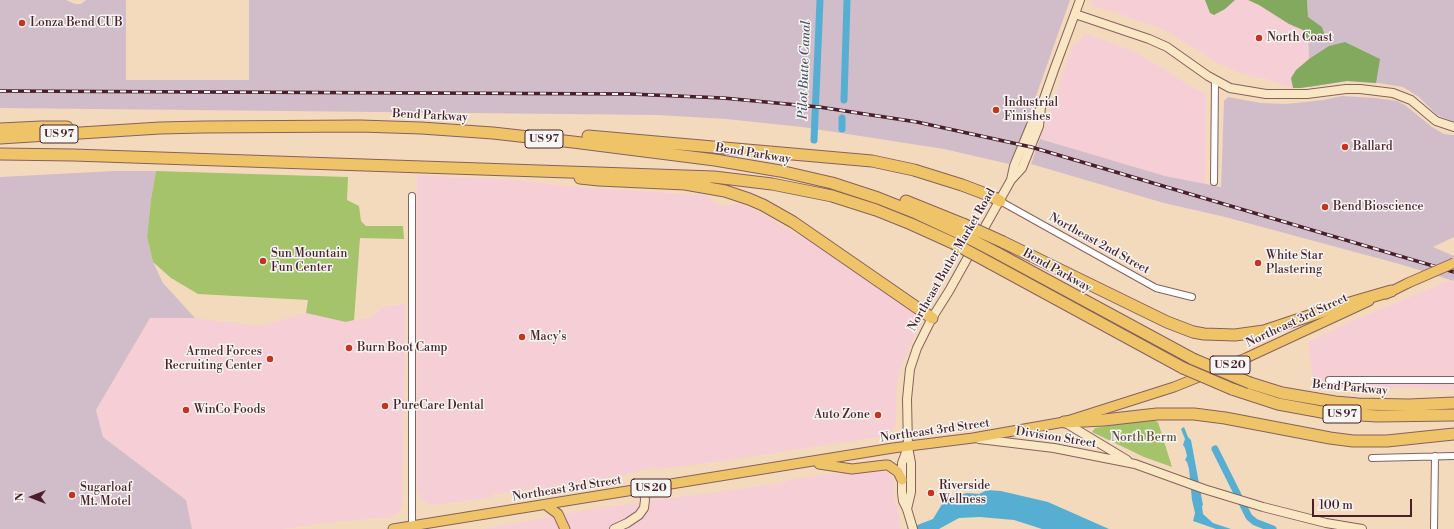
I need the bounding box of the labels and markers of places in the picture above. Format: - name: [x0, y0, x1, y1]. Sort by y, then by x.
- place label: Lonza Bend CUB: [30, 16, 123, 30]
- marker: Lonza Bend CUB: [17, 18, 27, 28]
- place label: North Coast: [1267, 31, 1333, 45]
- marker: North Coast: [1254, 33, 1264, 43]
- place label: Industrial Finishes: [1004, 96, 1058, 124]
- marker: Industrial Finishes: [991, 105, 1001, 115]
- place label: Ballard: [1353, 140, 1393, 154]
- marker: Ballard: [1340, 142, 1350, 152]
- place label: Bend Bioscience: [1333, 200, 1424, 214]
- marker: Bend Bioscience: [1320, 202, 1330, 212]
- place label: Sun Mountain Fun Center: [271, 247, 347, 275]
- place label: White Star Plastering: [1266, 249, 1323, 277]
- marker: Sun Mountain Fun Center: [258, 256, 268, 266]
- marker: White Star Plastering: [1253, 258, 1263, 268]
- place label: Macy's: [530, 330, 567, 344]
- marker: Macy's: [517, 332, 527, 342]
- place label: Burn Boot Camp: [357, 341, 448, 355]
- marker: Burn Boot Camp: [344, 343, 354, 353]
- place label: Armed Forces Recruiting Center: [165, 345, 262, 373]
- marker: Armed Forces Recruiting Center: [265, 354, 275, 364]
- place label: PureCare Dental: [393, 399, 484, 413]
- marker: PureCare Dental: [380, 401, 390, 411]
- place label: WinCo Foods: [194, 403, 266, 417]
- marker: WinCo Foods: [181, 405, 191, 415]
- place label: Auto Zone: [814, 408, 870, 422]
- marker: Auto Zone: [873, 410, 883, 420]
- place label: Riverside Wellness: [939, 479, 990, 507]
- place label: Sugarloaf Mt. Motel: [80, 481, 132, 509]
- marker: Riverside Wellness: [926, 488, 936, 498]
- marker: Sugarloaf Mt. Motel: [67, 490, 77, 500]

